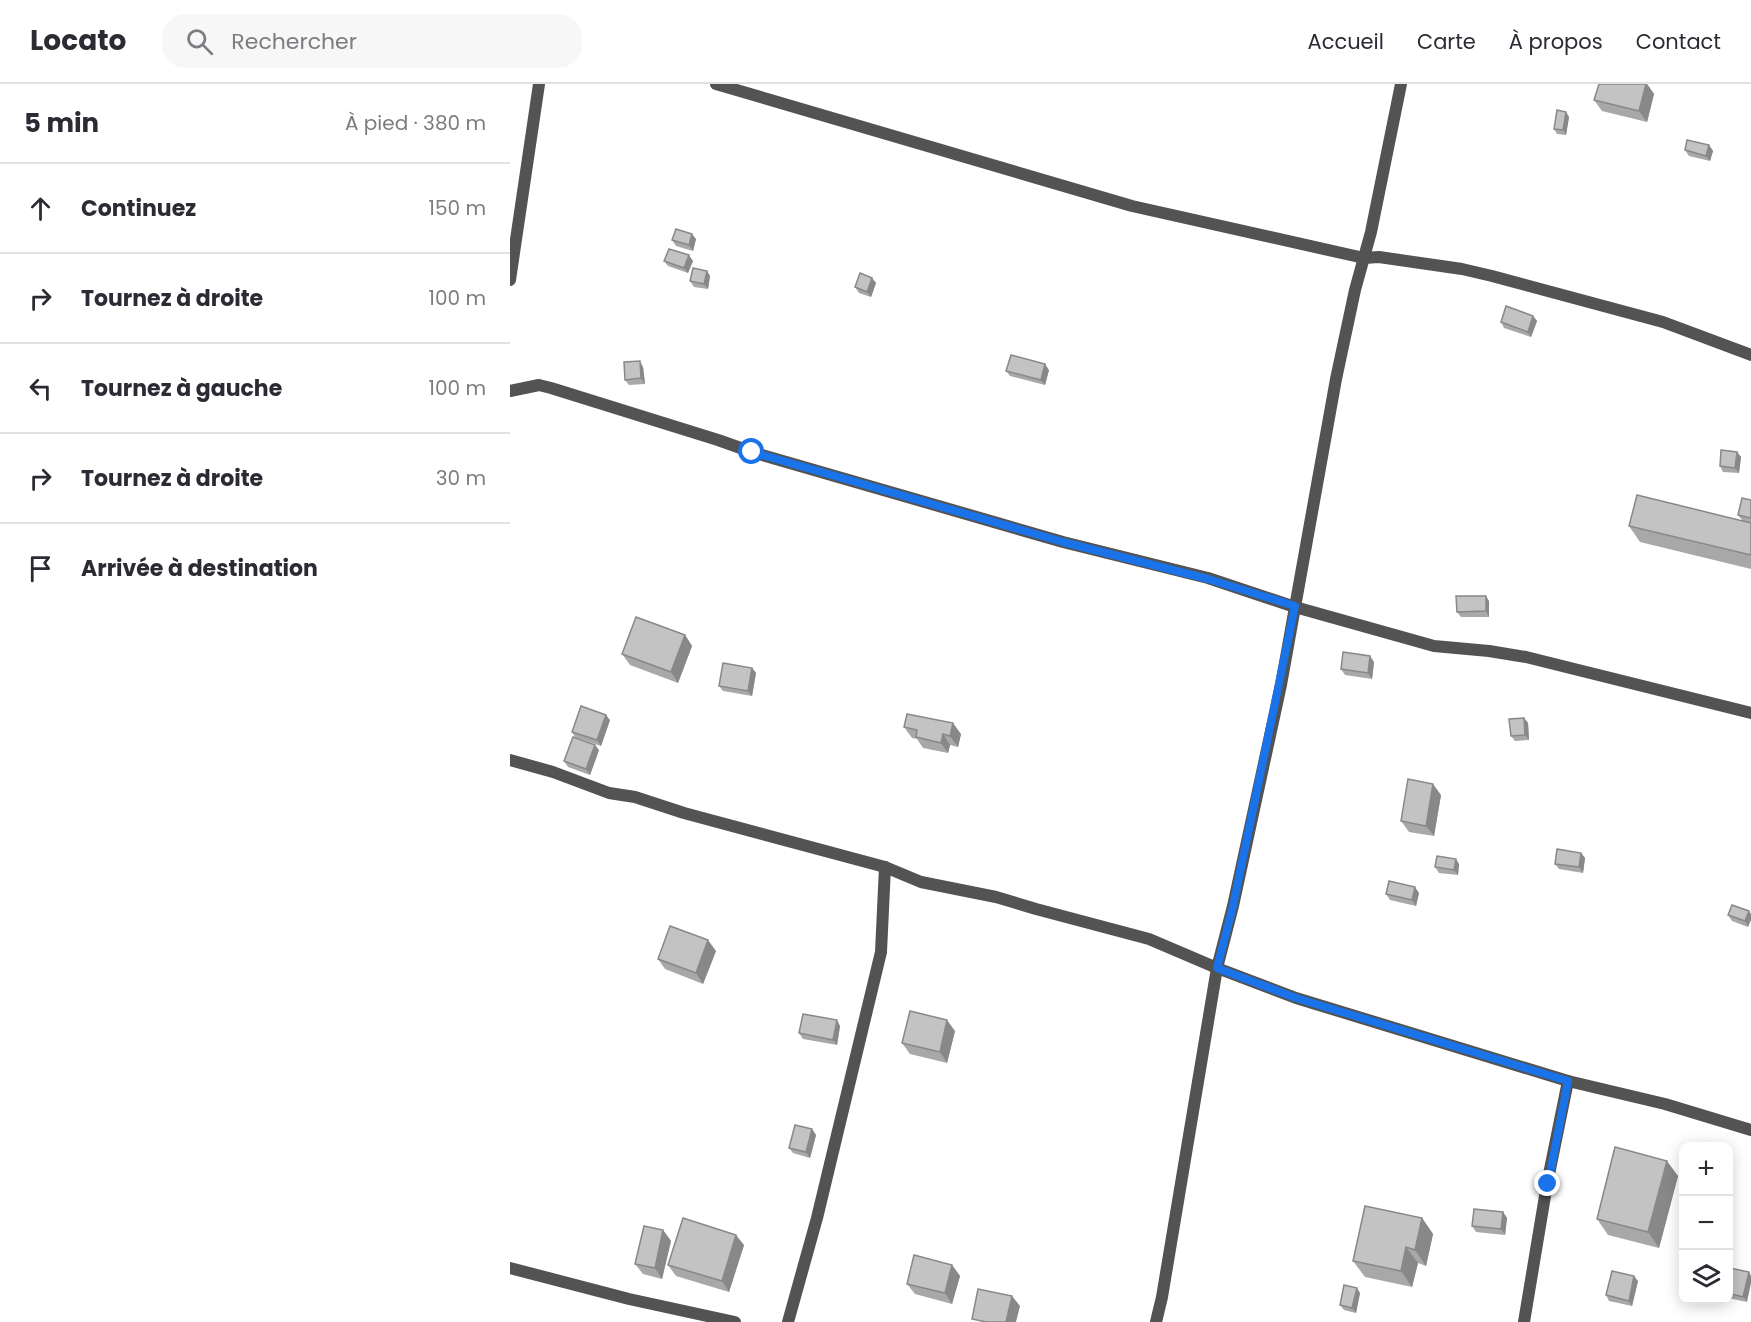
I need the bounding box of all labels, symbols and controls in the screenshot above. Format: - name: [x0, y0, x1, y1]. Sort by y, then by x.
- search box: [162, 14, 582, 68]
- text: Locato: [30, 21, 126, 60]
- icon: search: [183, 25, 216, 58]
- text: Rechercher: [231, 26, 357, 57]
- text: Accueil: [1307, 27, 1384, 56]
- text: Carte: [1417, 27, 1476, 56]
- text: À propos: [1509, 27, 1603, 56]
- text: Contact: [1636, 27, 1721, 56]
- text: 5 min: [24, 105, 99, 141]
- text: À pied · 380 m: [345, 109, 486, 137]
- icon: ahead: [24, 192, 57, 225]
- text: Continuez: [81, 193, 196, 224]
- text: 150 m: [429, 194, 486, 222]
- icon: right: [24, 282, 57, 315]
- text: Tournez à droite: [81, 283, 263, 314]
- text: 100 m: [429, 284, 486, 312]
- icon: left: [24, 372, 57, 405]
- text: Tournez à gauche: [81, 373, 282, 404]
- text: 100 m: [429, 374, 486, 402]
- route start: [738, 438, 764, 464]
- icon: right: [24, 462, 57, 495]
- text: Tournez à droite: [81, 463, 263, 494]
- text: 30 m: [436, 464, 486, 492]
- icon: arrive: [24, 552, 57, 585]
- text: Arrivée à destination: [81, 553, 318, 584]
- map controls: [1679, 1142, 1733, 1304]
- button: +: [1679, 1142, 1733, 1196]
- route end: [1534, 1170, 1560, 1196]
- button: −: [1679, 1196, 1733, 1250]
- button: layers: [1679, 1250, 1733, 1304]

